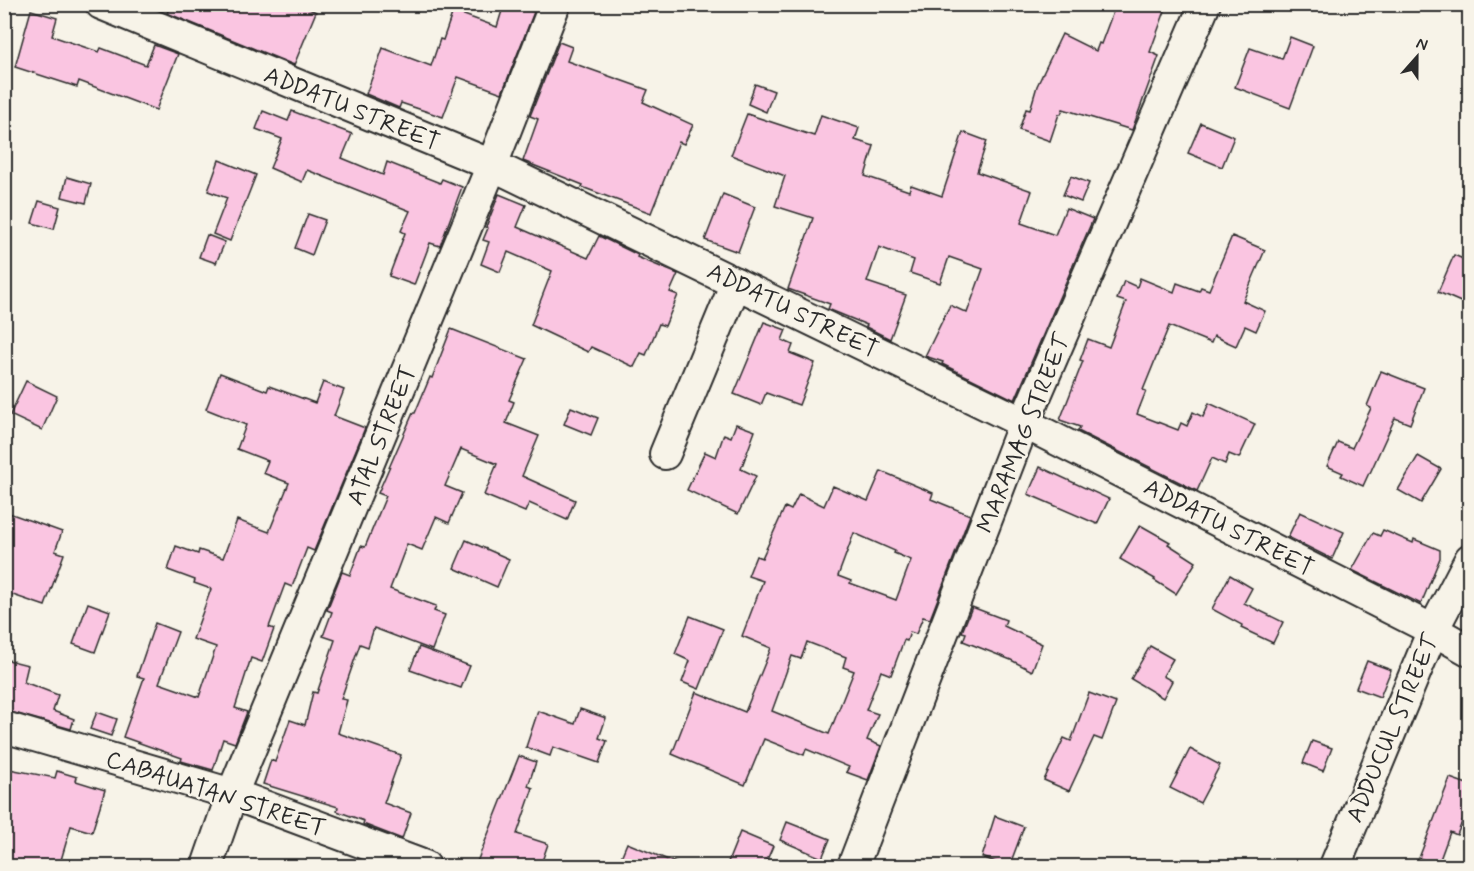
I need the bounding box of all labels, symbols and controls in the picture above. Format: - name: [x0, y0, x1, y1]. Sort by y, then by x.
- north arrow: [1387, 27, 1447, 87]
- text: N: [1413, 33, 1431, 56]
- street label: ADDATU STREET: [259, 60, 444, 159]
- street label: ADDATU STREET: [702, 256, 883, 366]
- street label: MARAMAG STREET: [970, 329, 1079, 538]
- street label: ATAL STREET: [340, 361, 425, 510]
- street label: ADDATU STREET: [1138, 472, 1319, 585]
- street label: ADDUCUL STREET: [1340, 629, 1447, 828]
- street label: CABAUATAN STREET: [102, 744, 329, 845]

